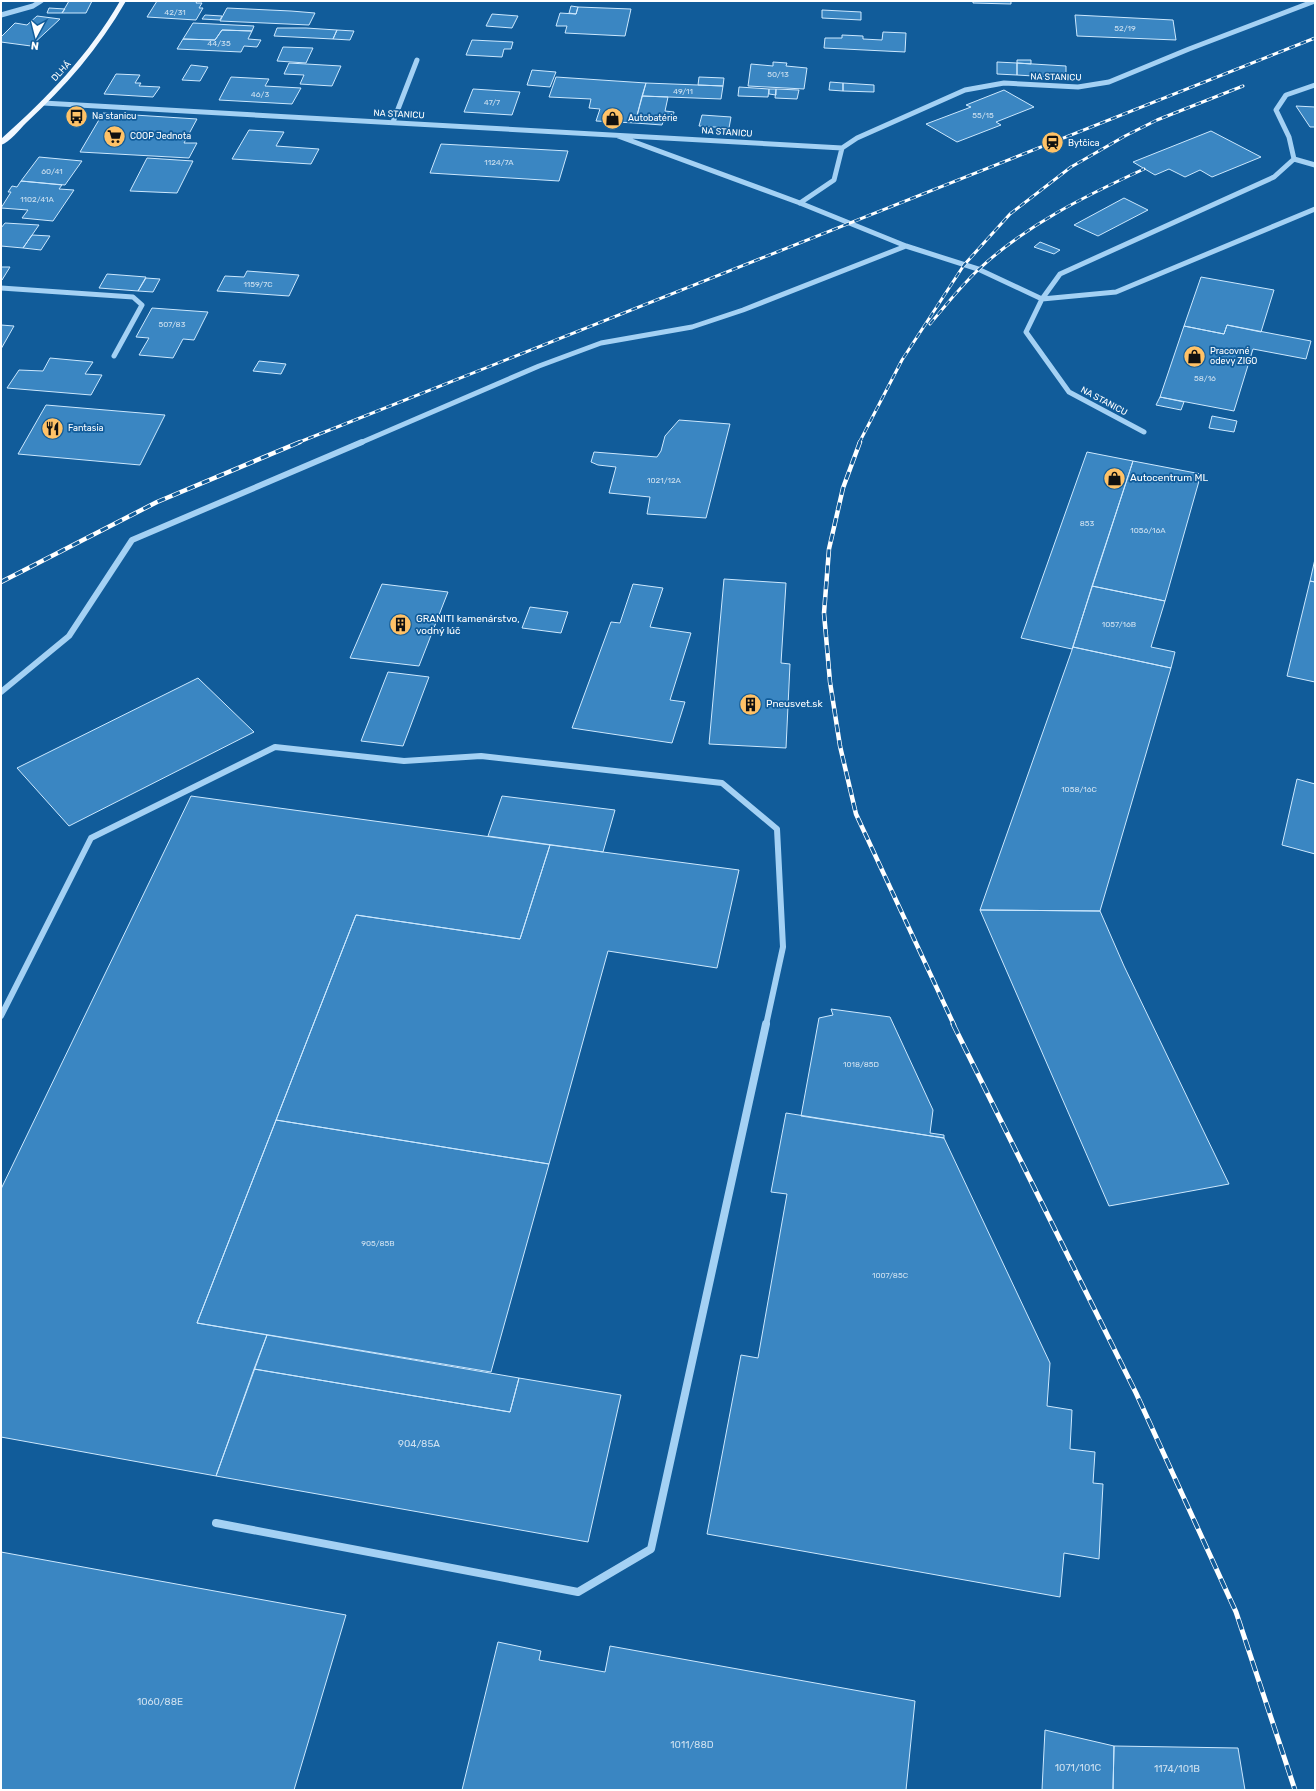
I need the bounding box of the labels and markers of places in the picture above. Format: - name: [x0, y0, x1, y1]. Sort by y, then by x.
- bus stop icon: Na stanicu: [64, 103, 90, 129]
- shop icon: Autobatérie: [600, 105, 626, 131]
- place label: Na stanicu: [92, 111, 137, 121]
- place label: Autobatérie: [628, 113, 678, 123]
- supermarket icon: COOP Jednota: [101, 123, 127, 149]
- station icon: Bytčica: [1040, 130, 1066, 156]
- place label: COOP Jednota: [130, 131, 191, 141]
- place label: Bytčica: [1068, 138, 1100, 148]
- shop icon: Pracovné odevy ZIGO: [1181, 343, 1207, 369]
- place label: Pracovné odevy ZIGO: [1210, 346, 1257, 366]
- restaurant icon: Fantasia: [40, 415, 66, 441]
- place label: Fantasia: [68, 423, 104, 433]
- shop icon: Autocentrum ML: [1102, 465, 1128, 491]
- place label: Autocentrum ML: [1130, 472, 1208, 484]
- building icon: GRANITI kamenárstvo, vodný lúč: [387, 612, 413, 638]
- place label: GRANITI kamenárstvo, vodný lúč: [416, 613, 520, 637]
- building icon: Pneusvet.sk: [737, 691, 763, 717]
- place label: Pneusvet.sk: [766, 698, 823, 710]

